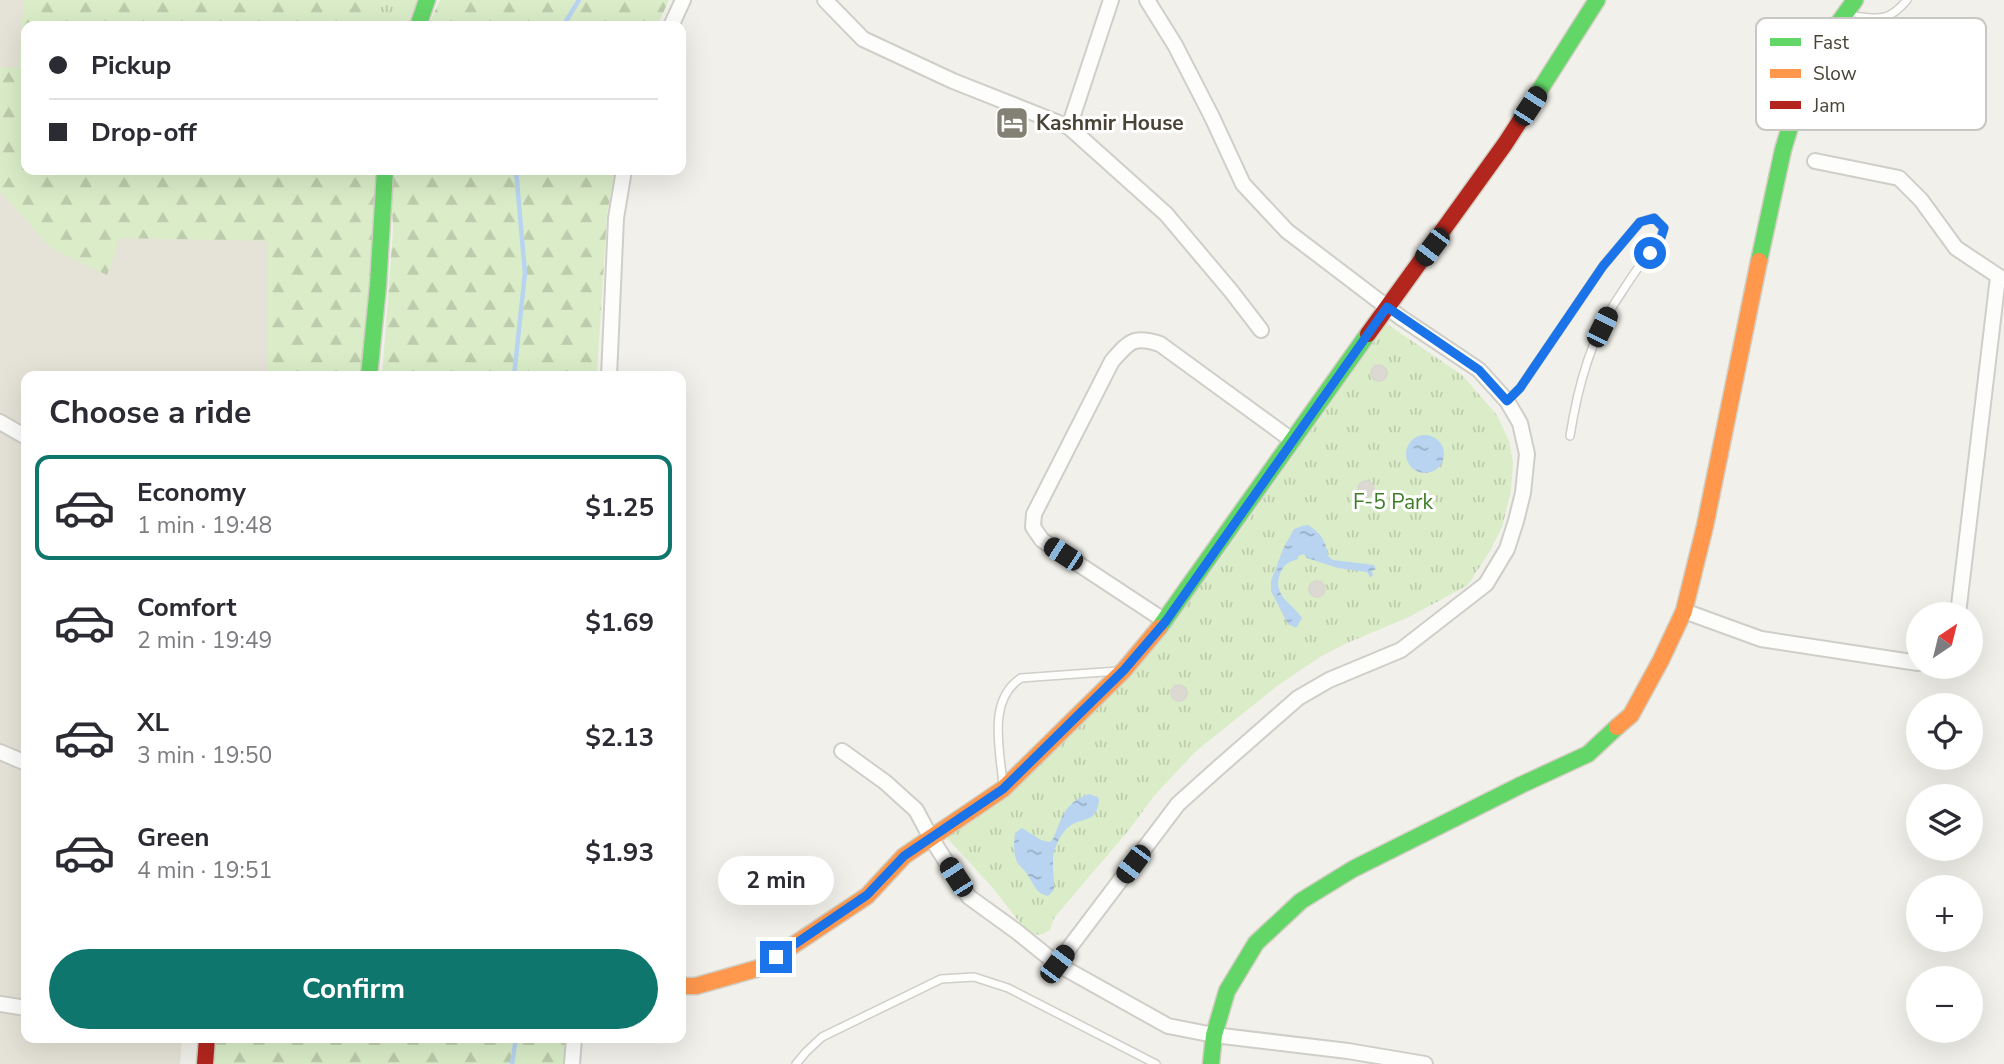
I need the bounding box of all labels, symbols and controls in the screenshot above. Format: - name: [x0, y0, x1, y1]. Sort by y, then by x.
- legend: [1756, 18, 1986, 130]
- text: Fast: [1813, 30, 1849, 56]
- text: Pickup: [91, 48, 171, 83]
- text: Slow: [1813, 61, 1857, 87]
- car: [1510, 83, 1551, 129]
- text: Jam: [1812, 93, 1846, 119]
- hotel icon: Kashmir House: [993, 104, 1031, 142]
- place label: Kashmir House: [1036, 109, 1184, 137]
- text: Drop-off: [91, 115, 197, 150]
- car: [1411, 224, 1454, 270]
- route start: [1634, 237, 1666, 269]
- car: [1584, 304, 1621, 350]
- text: Choose a ride: [49, 391, 251, 434]
- text: Economy: [137, 475, 246, 510]
- icon: car: [53, 476, 116, 539]
- park label: F-5 Park: [1353, 488, 1434, 516]
- text: $1.25: [585, 490, 654, 525]
- text: 1 min · 19:48: [137, 510, 272, 541]
- car: [1040, 534, 1087, 574]
- text: Comfort: [137, 590, 237, 625]
- icon: car: [53, 591, 116, 654]
- north arrow: [1906, 602, 1983, 679]
- map controls: [1906, 602, 1983, 1043]
- text: $1.69: [585, 605, 654, 640]
- text: 2 min · 19:49: [137, 625, 272, 656]
- button: locate: [1906, 693, 1983, 770]
- text: XL: [137, 705, 169, 740]
- icon: car: [53, 706, 116, 769]
- text: $2.13: [585, 720, 654, 755]
- text: 3 min · 19:50: [137, 740, 272, 771]
- button: layers: [1906, 784, 1983, 861]
- text: Green: [137, 820, 210, 855]
- icon: car: [53, 821, 116, 884]
- text: $1.93: [585, 835, 654, 870]
- car: [1112, 841, 1155, 887]
- car: [936, 854, 977, 900]
- text: 4 min · 19:51: [137, 855, 272, 886]
- callout: 2 min: [718, 856, 834, 904]
- text: 2 min: [746, 865, 806, 896]
- button: +: [1906, 875, 1983, 952]
- route end: [760, 941, 792, 973]
- car: [1036, 941, 1079, 987]
- button: Confirm: [49, 949, 658, 1029]
- button: −: [1906, 966, 1983, 1043]

